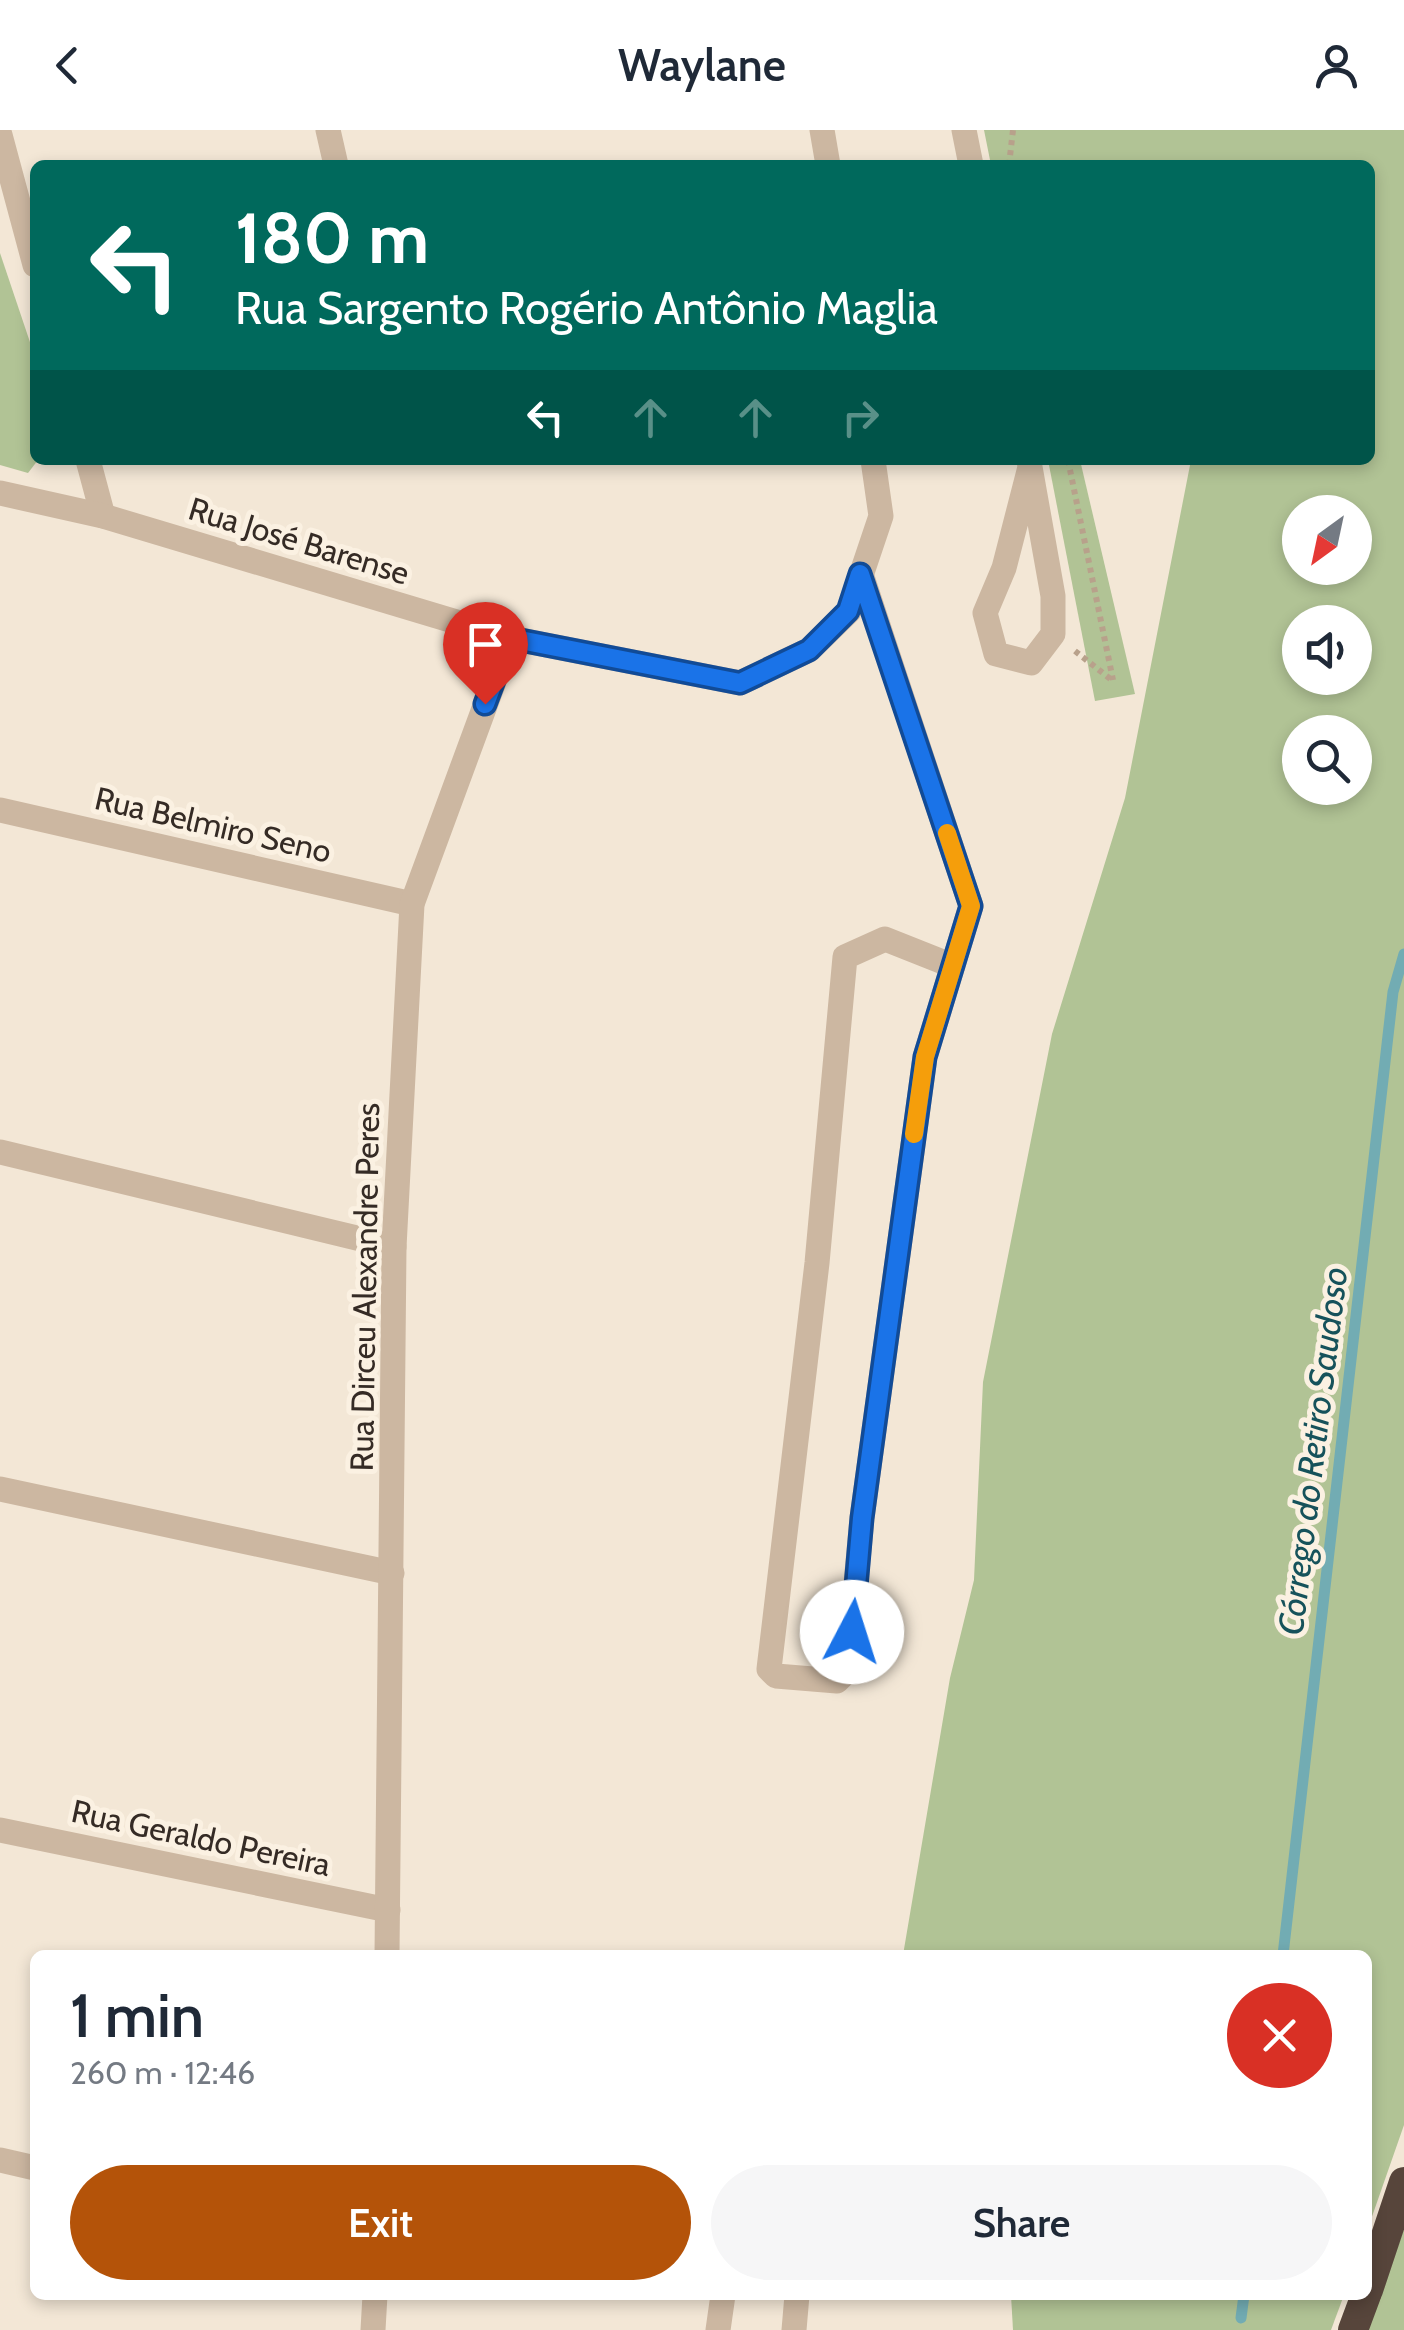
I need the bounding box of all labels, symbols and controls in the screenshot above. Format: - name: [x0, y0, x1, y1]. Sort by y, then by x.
- icon: back: [40, 38, 95, 93]
- text: Waylane: [618, 38, 786, 92]
- icon: person: [1309, 38, 1364, 93]
- text: 180 m: [235, 195, 429, 281]
- icon: left: [70, 200, 200, 330]
- text: Rua Sargento Rogério Antônio Maglia: [235, 281, 938, 335]
- icon: left: [518, 390, 573, 445]
- icon: ahead: [623, 390, 678, 445]
- icon: ahead: [728, 390, 783, 445]
- icon: right: [833, 390, 888, 445]
- street label: Rua José Barense: [184, 488, 414, 593]
- north arrow: [1282, 495, 1372, 585]
- map controls: [1282, 495, 1372, 805]
- pin: [443, 602, 528, 705]
- button: sound: [1282, 605, 1372, 695]
- icon: arrive: [458, 617, 513, 672]
- button: search: [1282, 715, 1372, 805]
- street label: Rua Belmiro Seno: [91, 778, 335, 871]
- street label: Rua Dirceu Alexandre Peres: [342, 1102, 387, 1472]
- water label: Córrego do Retiro Saudoso: [1269, 1264, 1356, 1637]
- position arrow: [800, 1580, 904, 1684]
- street label: Rua Geraldo Pereira: [68, 1791, 335, 1884]
- text: 1 min: [70, 1979, 204, 2052]
- button: close: [1227, 1983, 1332, 2088]
- text: 260 m · 12:46: [70, 2053, 255, 2092]
- button: Exit: [70, 2165, 691, 2280]
- button: Share: [711, 2165, 1332, 2280]

